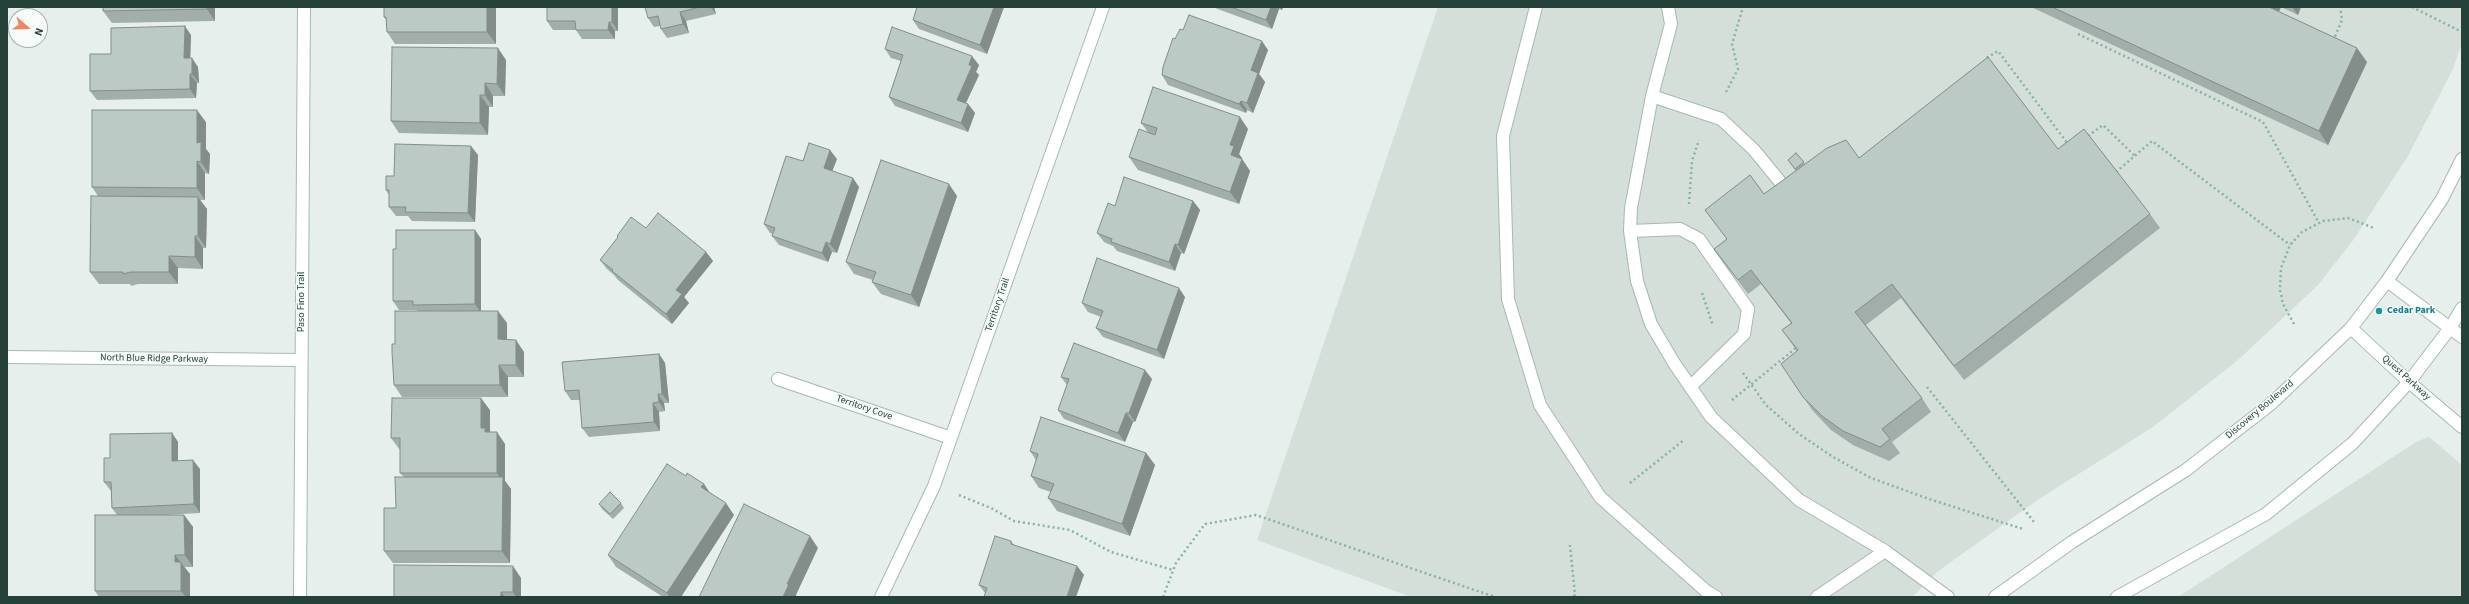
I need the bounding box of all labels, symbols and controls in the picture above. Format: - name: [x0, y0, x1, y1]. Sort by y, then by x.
- north arrow: [8, 8, 48, 48]
- text: N: [31, 26, 47, 38]
- street label: Paso Fino Trail: [296, 272, 308, 332]
- street label: Territory Trail: [983, 276, 1013, 334]
- place label: Cedar Park: [2387, 305, 2435, 317]
- marker: Cedar Park: [2374, 306, 2384, 316]
- street label: North Blue Ridge Parkway: [100, 352, 208, 366]
- street label: Quest Parkway: [2379, 353, 2433, 403]
- street label: Discovery Boulevard: [2223, 378, 2297, 442]
- street label: Territory Cove: [834, 393, 894, 423]

